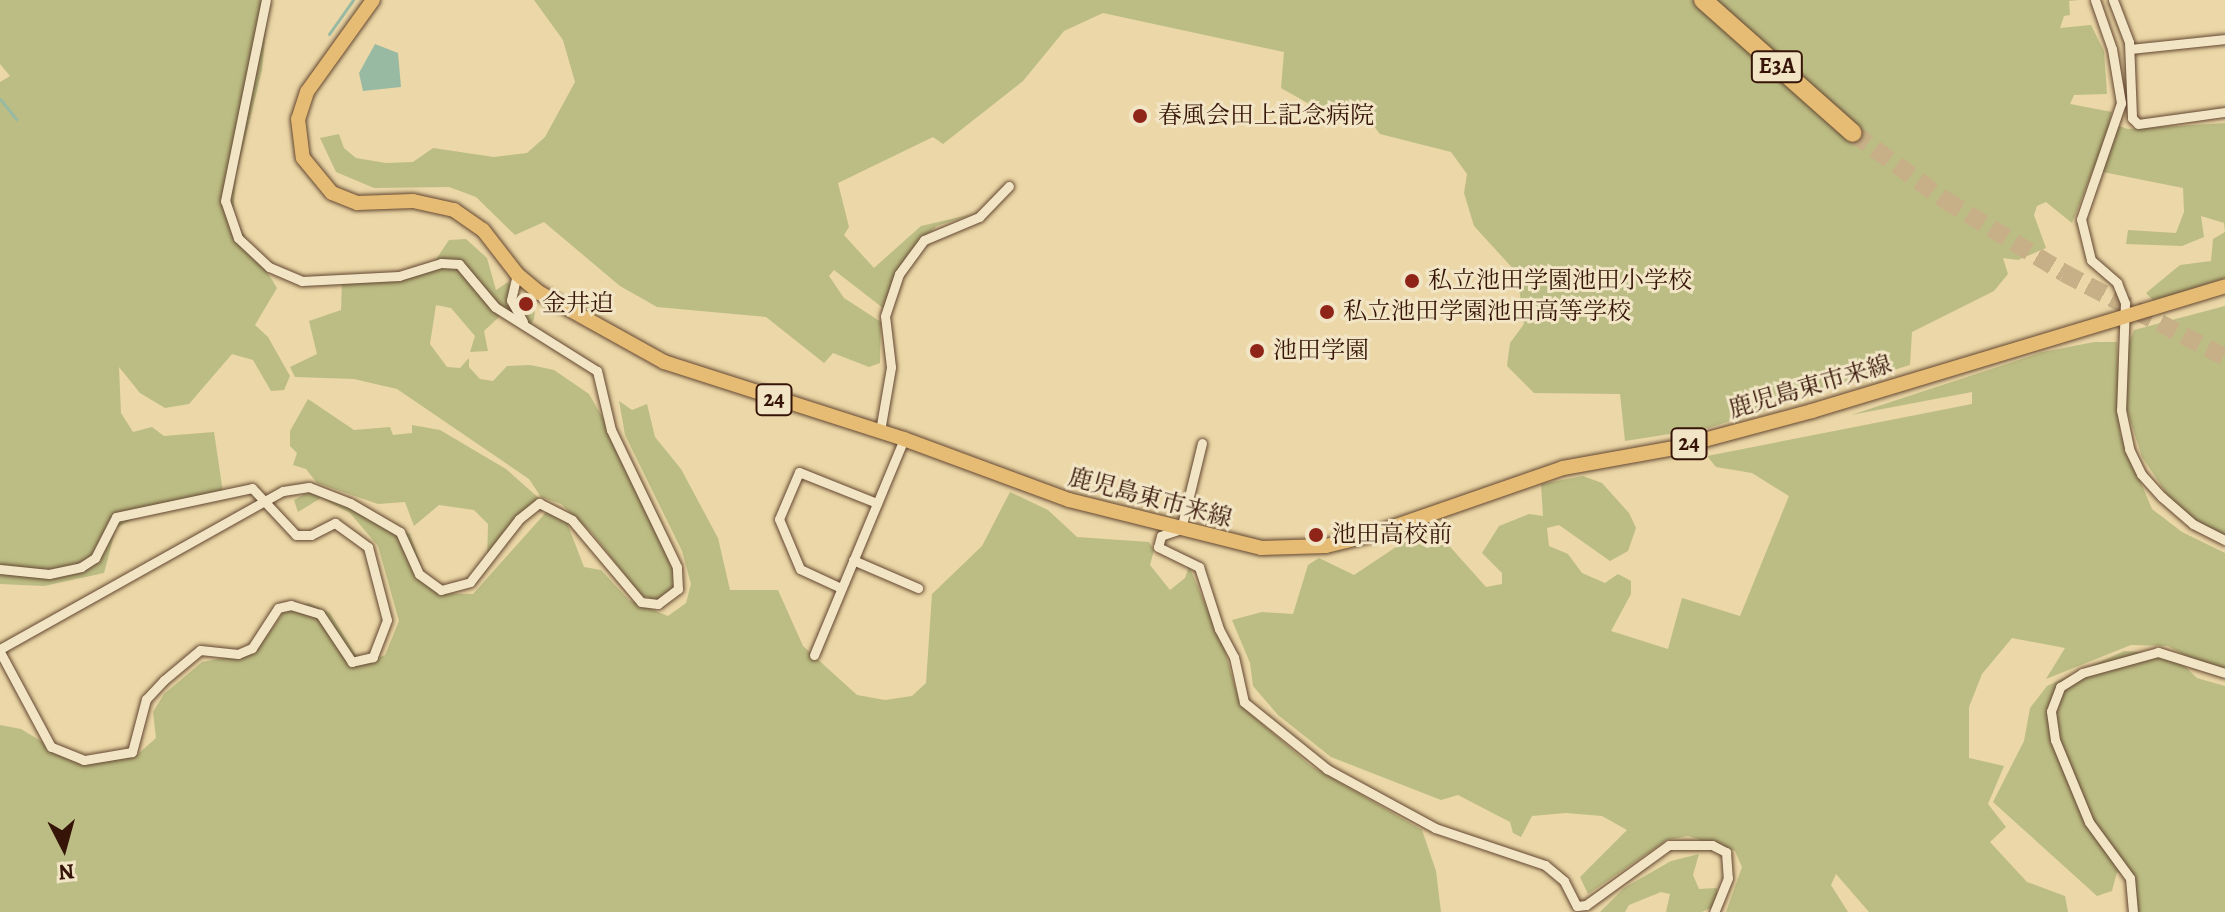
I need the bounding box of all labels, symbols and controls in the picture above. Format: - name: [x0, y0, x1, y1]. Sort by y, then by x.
- road number: E3A: [1749, 49, 1805, 85]
- place label: 春風会田上記念病院: [1158, 102, 1374, 130]
- marker: 春風会田上記念病院: [1129, 105, 1151, 127]
- place label: 私立池田学園池田小学校: [1428, 267, 1692, 295]
- marker: 私立池田学園池田小学校: [1403, 272, 1421, 290]
- place label: 金井迫: [542, 290, 614, 318]
- marker: 金井迫: [517, 295, 535, 313]
- place label: 私立池田学園池田高等学校: [1343, 298, 1631, 326]
- marker: 私立池田学園池田高等学校: [1318, 303, 1336, 321]
- place label: 池田学園: [1273, 337, 1369, 365]
- marker: 池田学園: [1248, 342, 1266, 360]
- street label: 鹿児島東市来線: [1725, 350, 1895, 424]
- road number: 24: [754, 382, 794, 418]
- road number: 24: [1669, 426, 1709, 462]
- street label: 鹿児島東市来線: [1065, 462, 1235, 534]
- place label: 池田高校前: [1332, 521, 1452, 549]
- marker: 池田高校前: [1307, 526, 1325, 544]
- north arrow: [24, 808, 104, 888]
- text: N: [57, 856, 76, 888]

